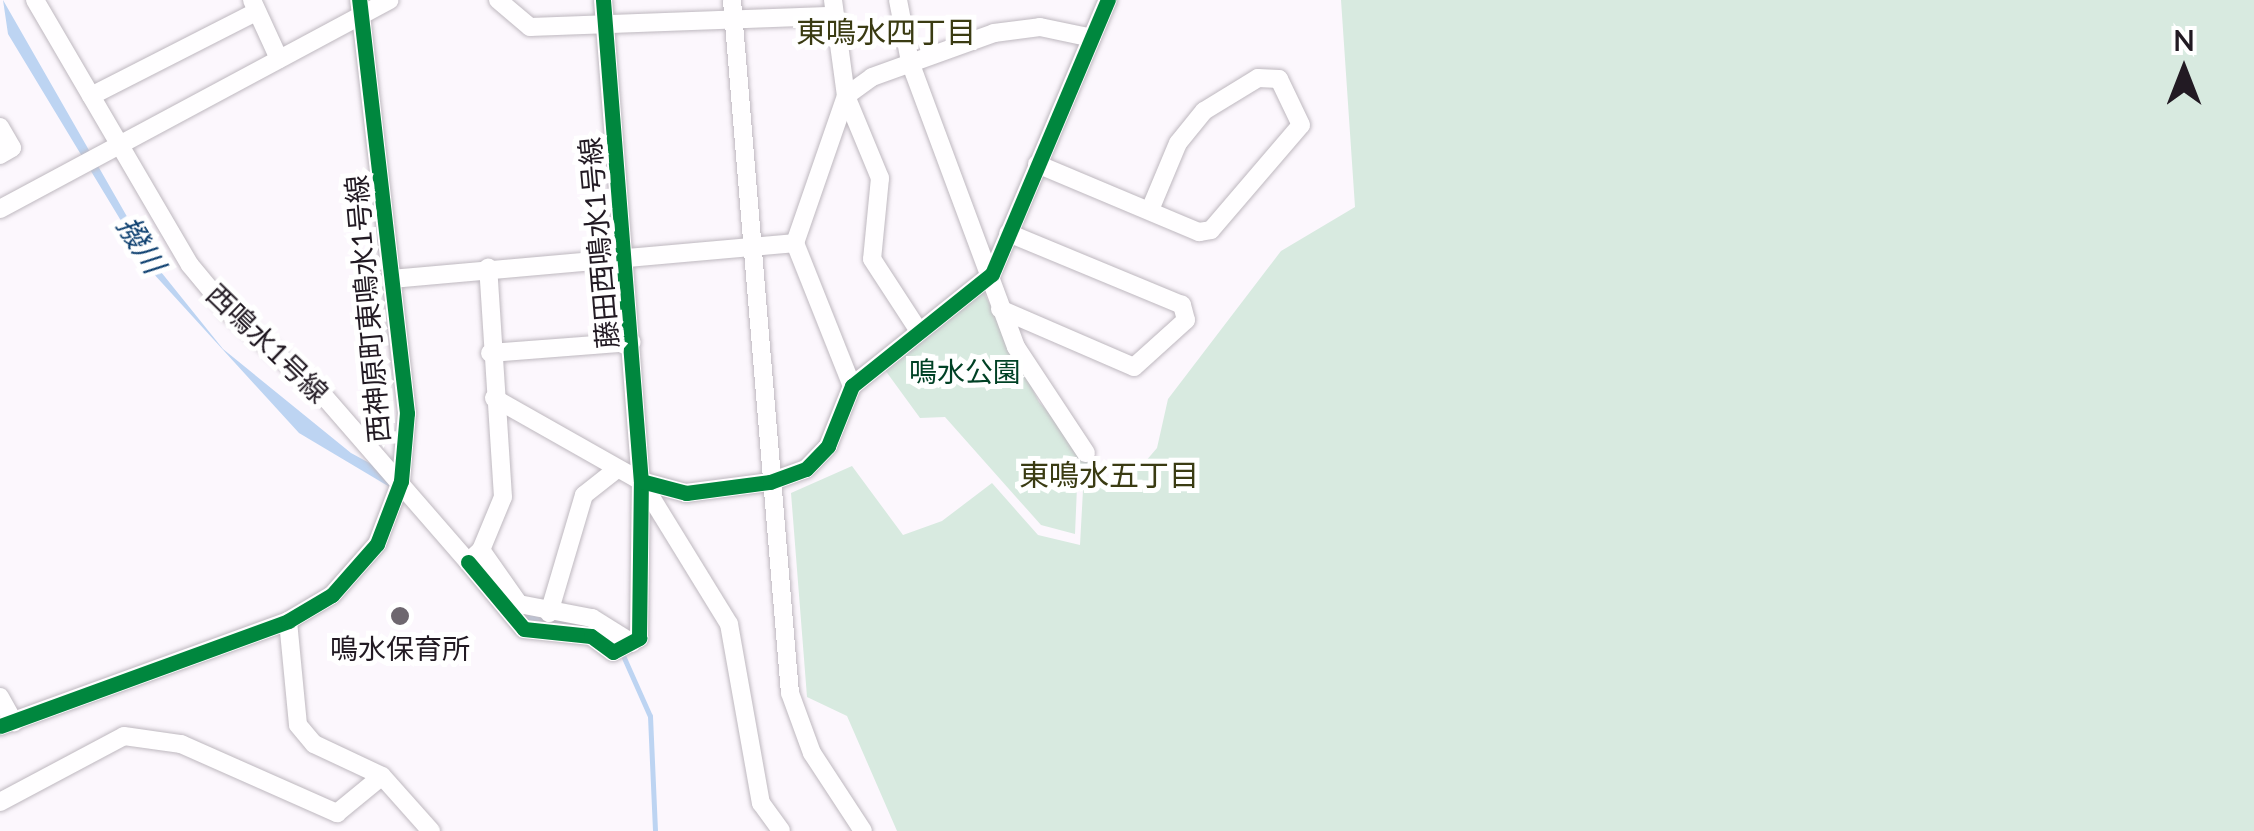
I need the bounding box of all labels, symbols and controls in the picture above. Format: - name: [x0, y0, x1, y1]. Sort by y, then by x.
- district label: 東鳴水四丁目: [796, 13, 976, 49]
- north arrow: [2134, 20, 2234, 120]
- text: N: [2173, 23, 2195, 57]
- street label: 藤田西鳴水1号線: [572, 136, 624, 350]
- street label: 西神原町東鳴水1号線: [339, 174, 395, 444]
- water label: 撥川: [111, 209, 173, 279]
- street label: 西鳴水1号線: [200, 277, 336, 409]
- park label: 鳴水公園: [909, 354, 1021, 388]
- district label: 東鳴水五丁目: [1019, 456, 1199, 492]
- marker: 鳴水保育所: [389, 605, 411, 627]
- place label: 鳴水保育所: [330, 631, 470, 665]

